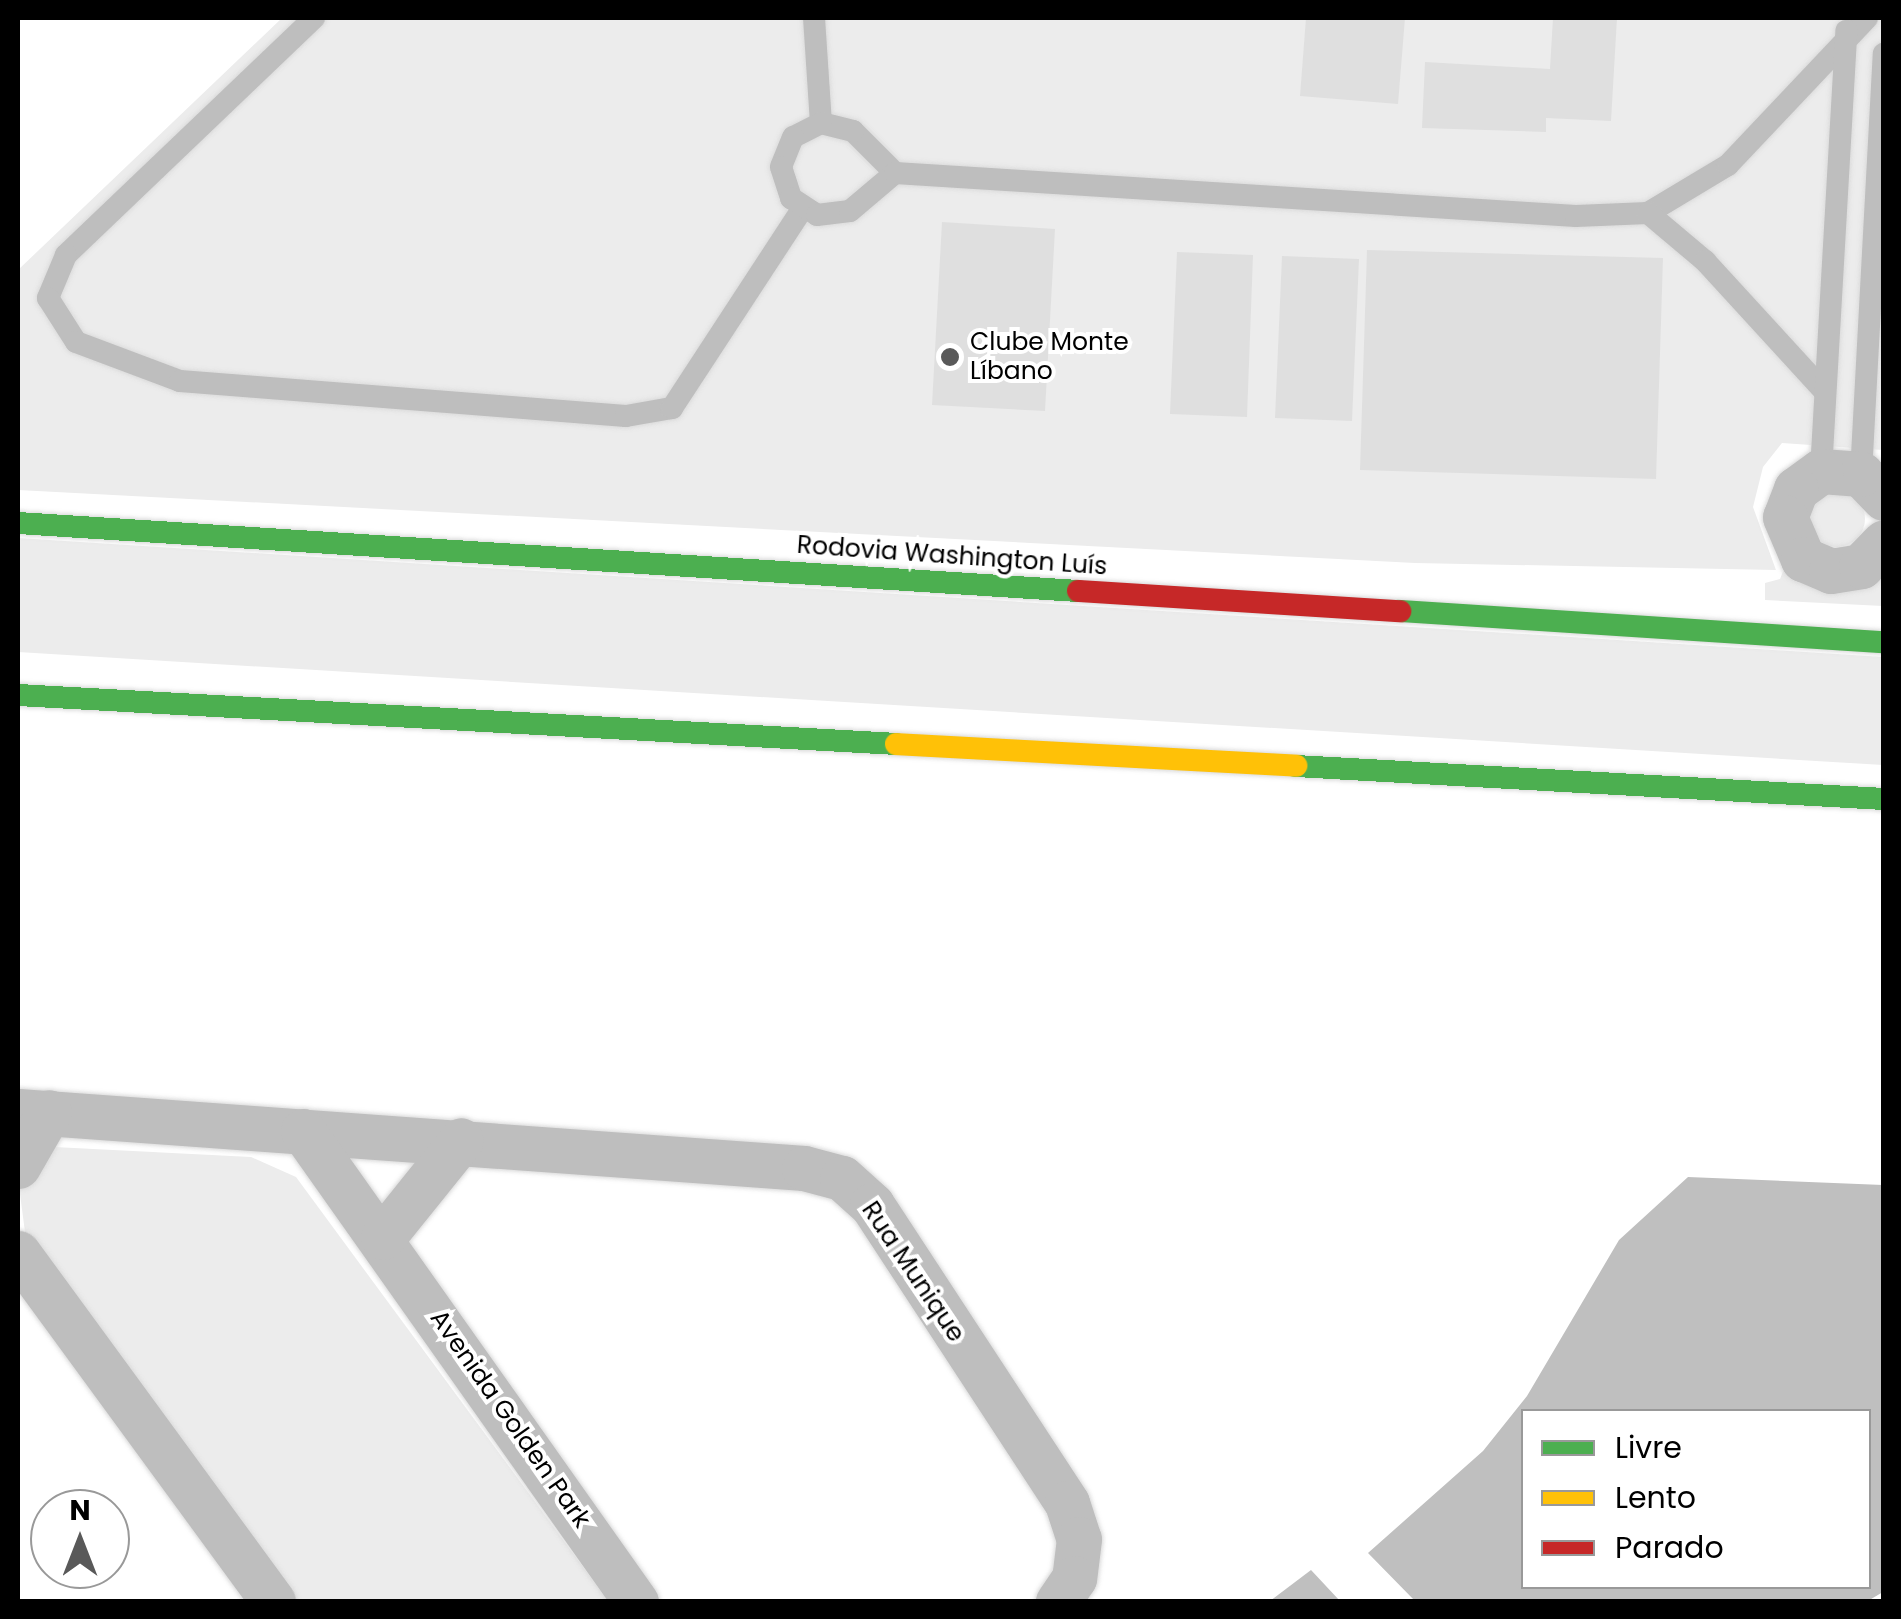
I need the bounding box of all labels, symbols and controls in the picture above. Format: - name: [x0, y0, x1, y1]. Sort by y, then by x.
- place label: Clube Monte Líbano: [970, 328, 1129, 387]
- marker: Clube Monte Líbano: [939, 346, 961, 368]
- street label: Rodovia Washington Luís: [796, 530, 1108, 582]
- street label: Rua Munique: [855, 1196, 971, 1348]
- street label: Avenida Golden Park: [423, 1304, 597, 1534]
- legend: [1521, 1409, 1871, 1589]
- text: Livre: [1615, 1426, 1682, 1469]
- text: Lento: [1615, 1476, 1696, 1519]
- north arrow: [30, 1489, 130, 1589]
- text: N: [69, 1491, 91, 1530]
- text: Parado: [1615, 1526, 1724, 1569]

